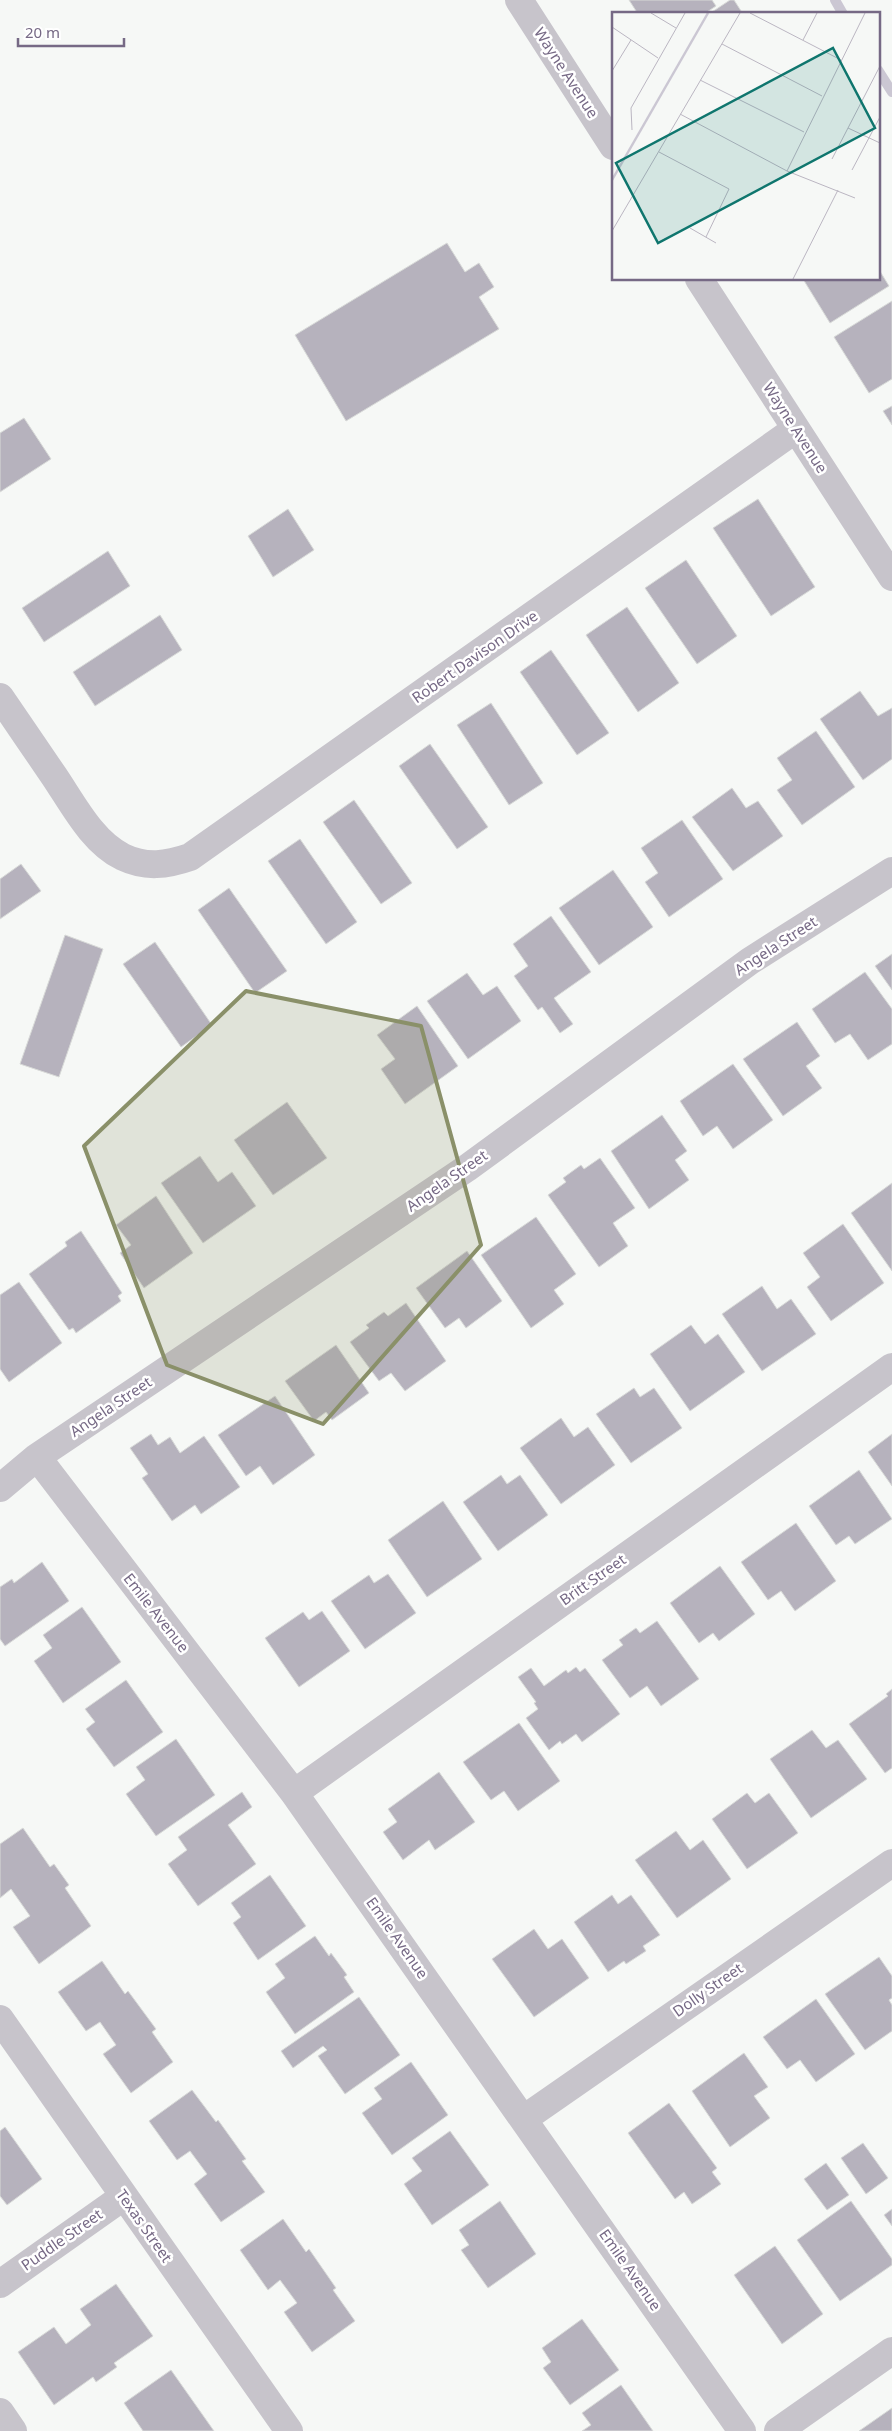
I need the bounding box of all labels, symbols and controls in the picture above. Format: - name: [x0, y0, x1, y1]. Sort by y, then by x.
- inset map: [612, 12, 880, 280]
- scale bar: [18, 15, 124, 47]
- text: 20 m: [25, 22, 60, 42]
- street label: Wayne Avenue: [530, 23, 604, 122]
- street label: Wayne Avenue: [759, 378, 833, 477]
- street label: Robert Davison Drive: [408, 605, 541, 707]
- street label: Angela Street: [730, 911, 821, 979]
- street label: Angela Street: [402, 1145, 491, 1216]
- street label: Angela Street: [66, 1371, 156, 1441]
- street label: Britt Street: [555, 1549, 630, 1609]
- street label: Emile Avenue: [120, 1569, 194, 1656]
- street label: Emile Avenue: [362, 1893, 433, 1982]
- street label: Dolly Street: [668, 1957, 747, 2021]
- street label: Texas Street: [112, 2185, 178, 2266]
- street label: Puddle Street: [17, 2203, 107, 2275]
- street label: Emile Avenue: [595, 2225, 666, 2314]

